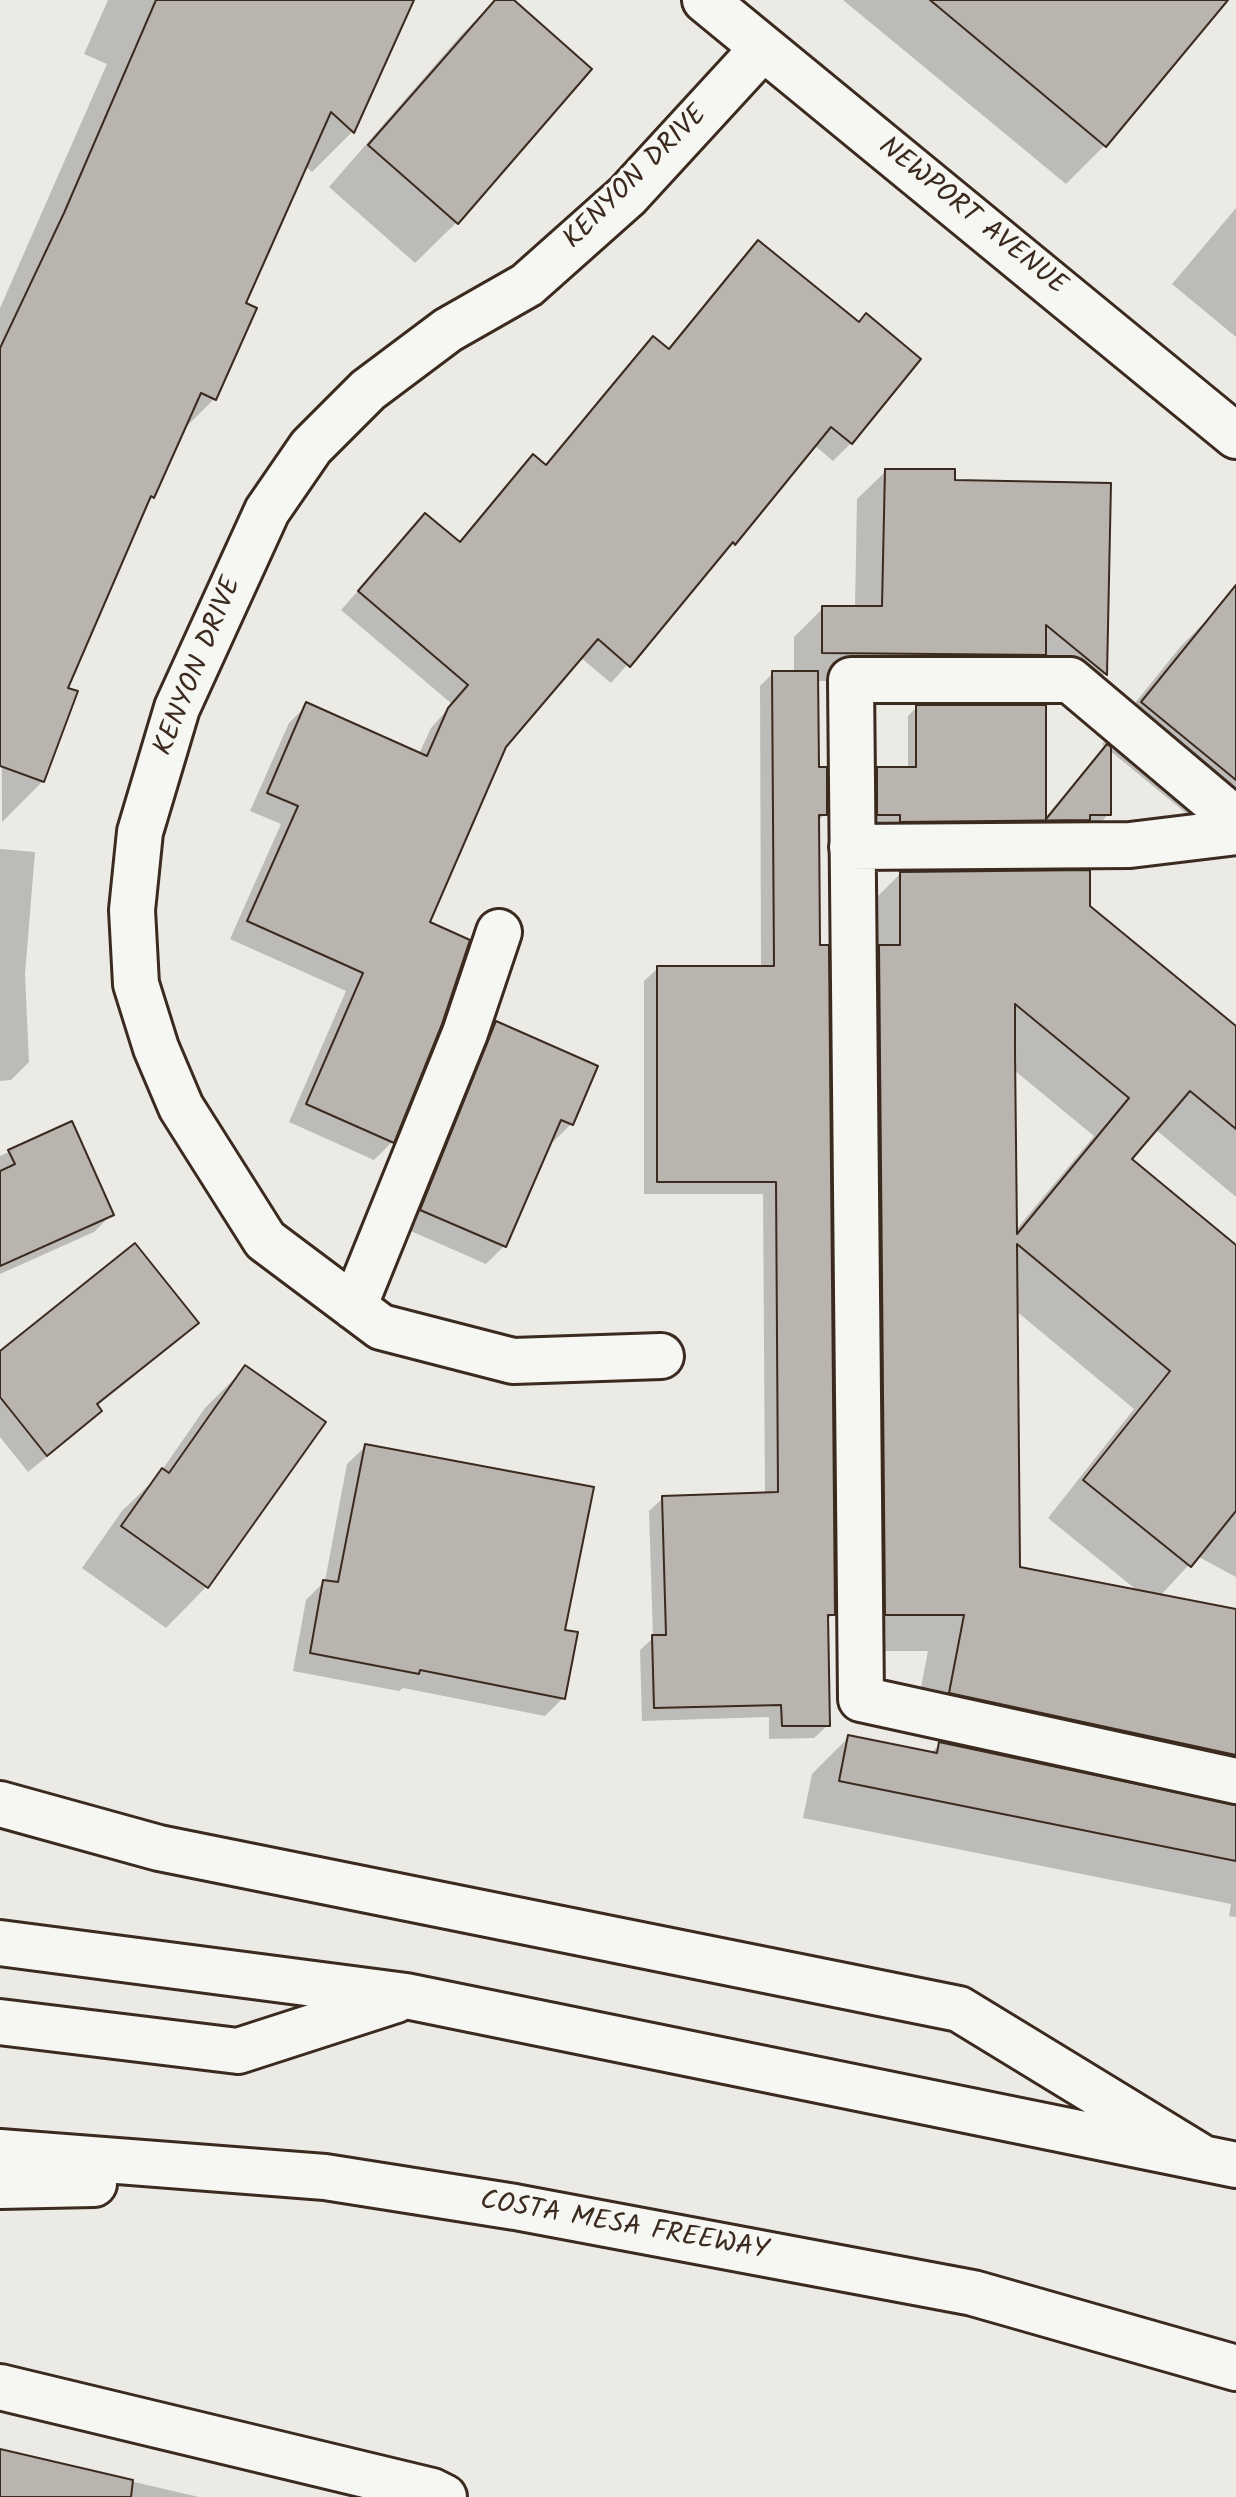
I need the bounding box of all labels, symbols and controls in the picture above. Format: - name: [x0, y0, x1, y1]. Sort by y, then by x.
- street label: KENYON DRIVE: [558, 100, 716, 258]
- street label: NEWPORT AVENUE: [870, 132, 1072, 304]
- street label: KENYON DRIVE: [149, 573, 251, 761]
- street label: COSTA MESA FREEWAY: [477, 2186, 771, 2270]

